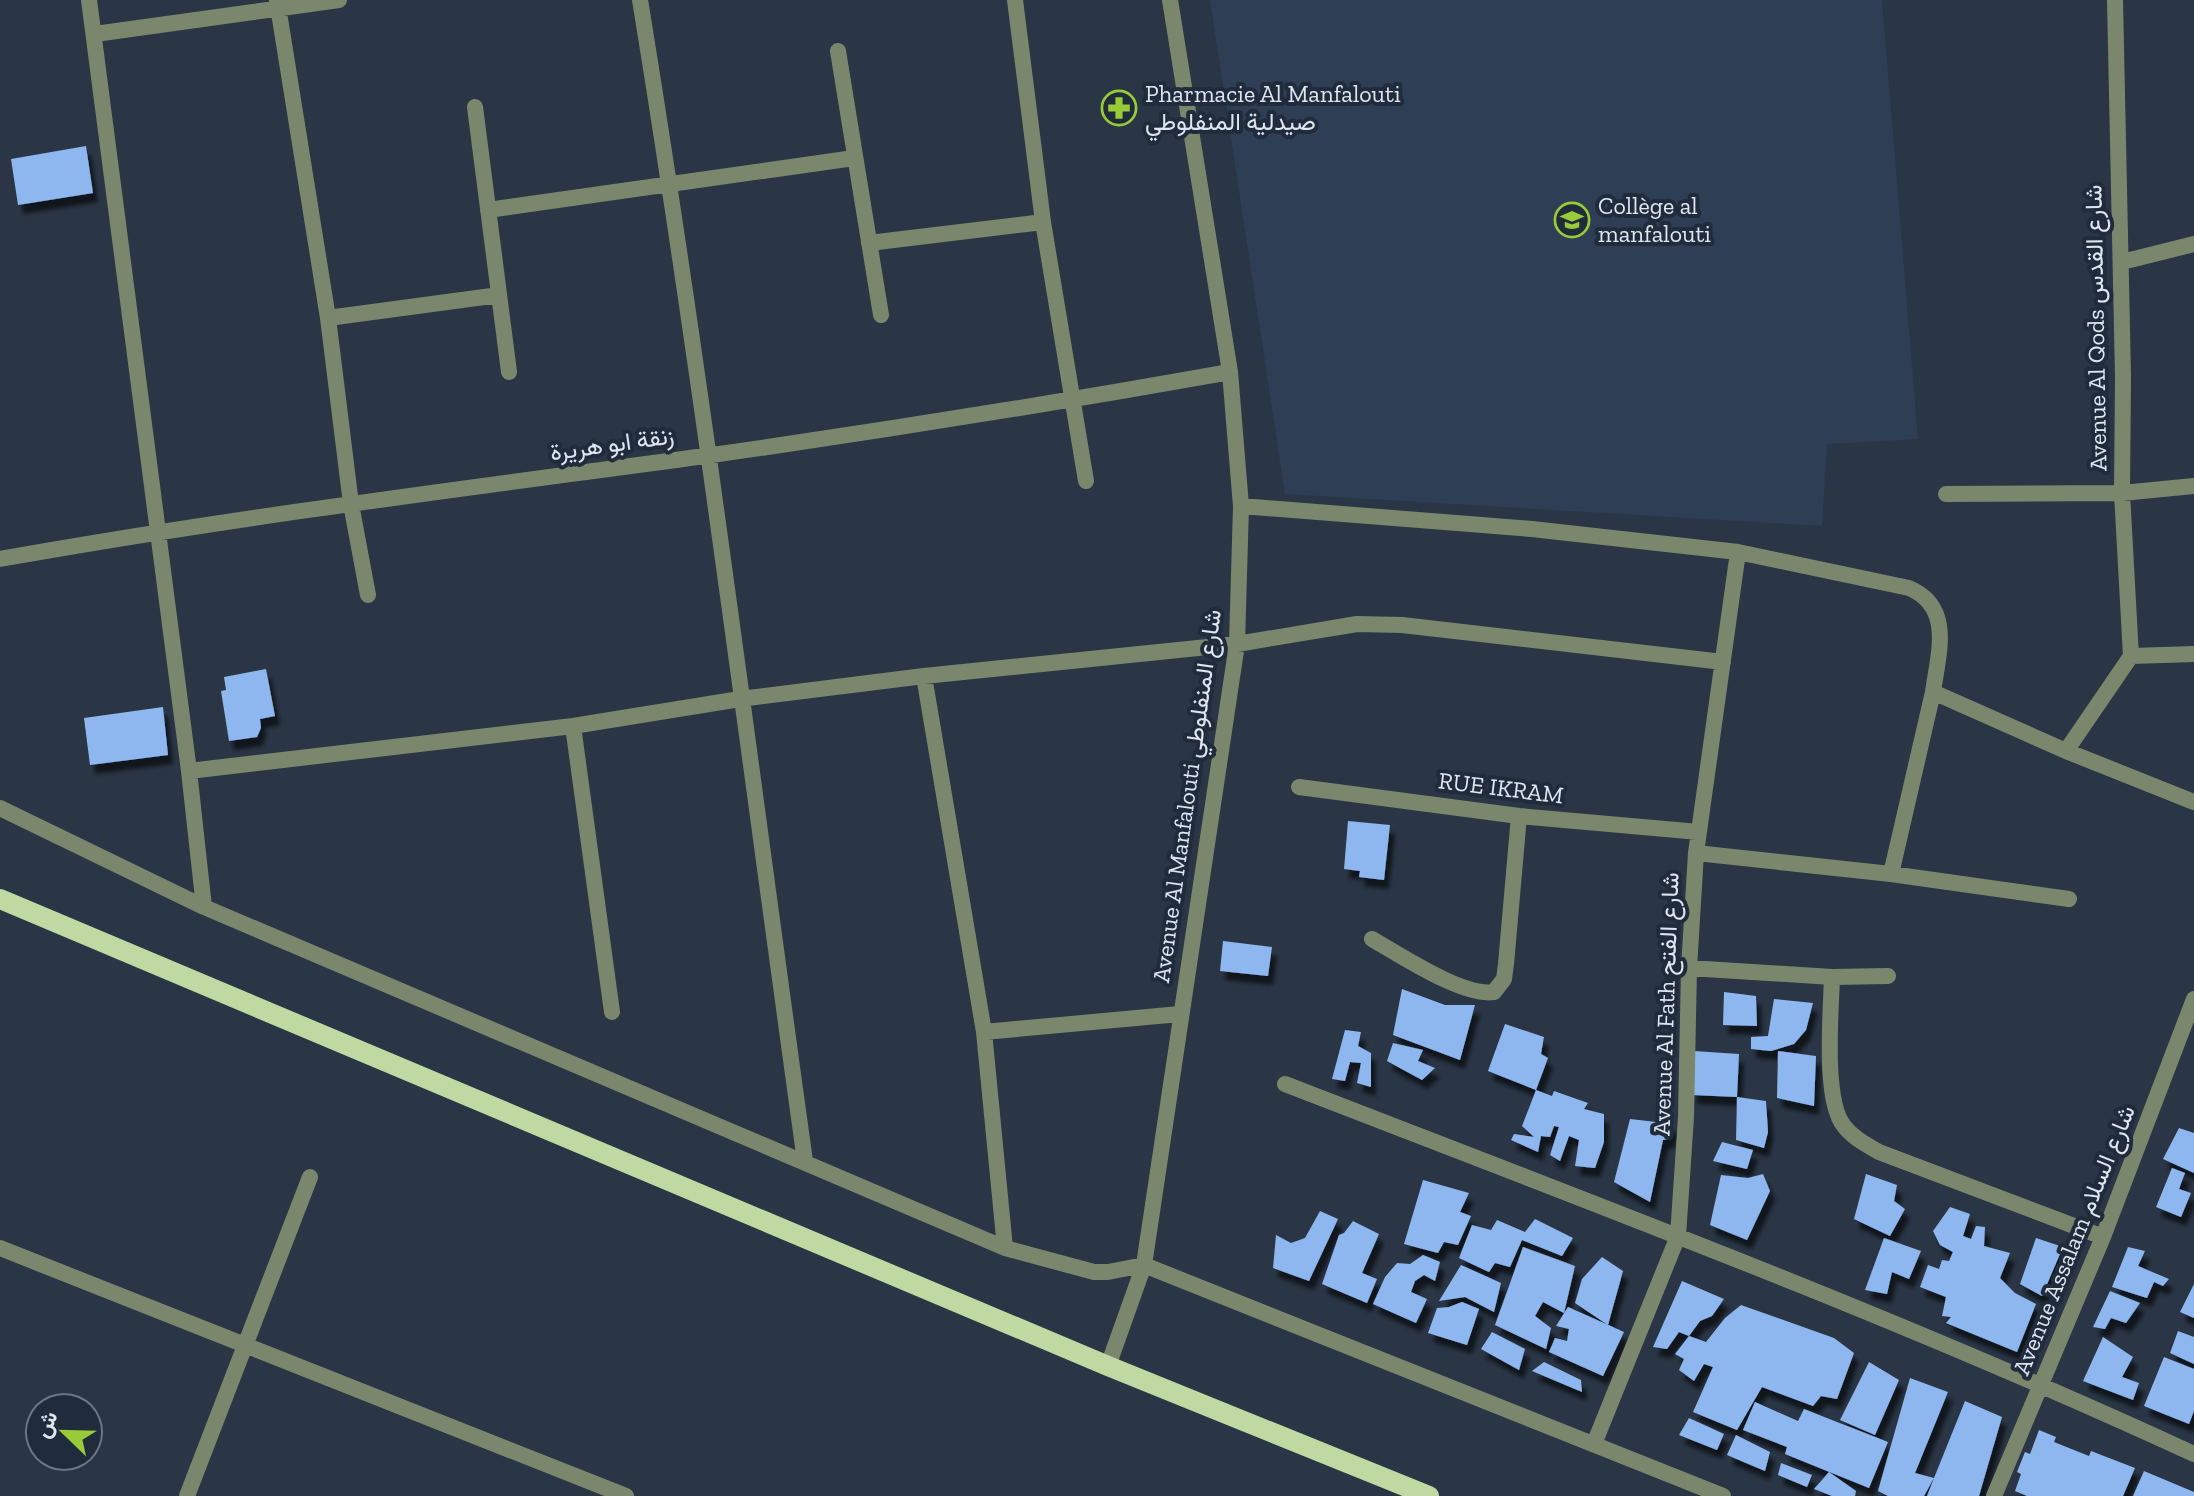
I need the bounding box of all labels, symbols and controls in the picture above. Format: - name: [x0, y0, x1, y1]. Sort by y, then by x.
- place label: Pharmacie Al Manfalouti صيدلية المنفلوطي: [1145, 79, 1401, 141]
- pharmacy icon: Pharmacie Al Manfalouti صيدلية المنفلوطي: [1100, 89, 1138, 127]
- street label: Avenue Al Qods شارع القدس: [2079, 184, 2114, 472]
- place label: Collège al manfalouti: [1598, 191, 1711, 248]
- school or university icon: Collège al manfalouti: [1553, 201, 1591, 239]
- street label: زنقة ابو هريرة: [548, 420, 676, 468]
- street label: Avenue Al Manfalouti شارع المنفلوطي: [1146, 608, 1232, 985]
- street label: RUE IKRAM: [1437, 765, 1565, 810]
- street label: Avenue Al Fath شارع الفتح: [1646, 872, 1688, 1136]
- street label: Avenue Assalam شارع السلام: [2006, 1101, 2143, 1380]
- north arrow: [24, 1392, 104, 1472]
- text: ش: [28, 1407, 64, 1442]

